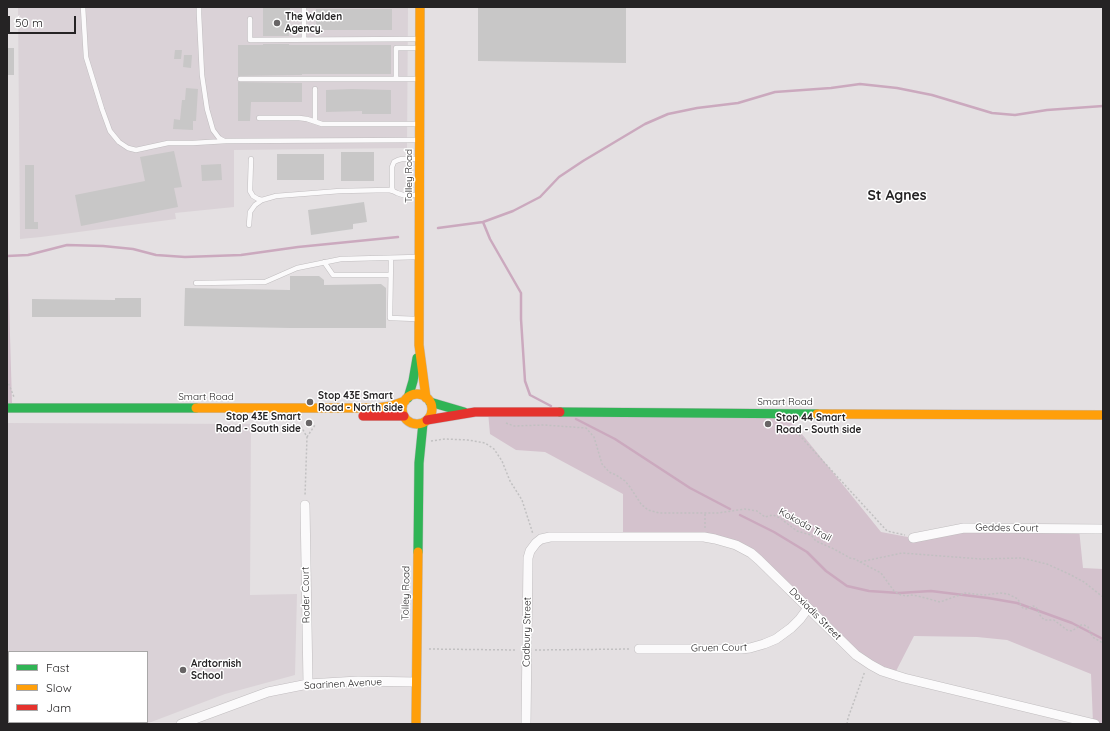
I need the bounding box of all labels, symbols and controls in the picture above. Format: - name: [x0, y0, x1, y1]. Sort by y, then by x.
- scale bar: [10, 8, 78, 34]
- place label: The Walden Agency.: [285, 11, 342, 34]
- text: 50 m: [15, 15, 43, 30]
- marker: The Walden Agency.: [272, 18, 282, 28]
- street label: Tolley Road: [403, 149, 415, 203]
- district label: St Agnes: [867, 188, 927, 204]
- place label: Stop 43E Smart Road - North side: [318, 390, 403, 414]
- street label: Smart Road: [178, 391, 234, 403]
- street label: Smart Road: [757, 396, 813, 408]
- marker: Stop 43E Smart Road - North side: [305, 397, 315, 407]
- place label: Stop 43E Smart Road - South side: [216, 411, 301, 434]
- place label: Stop 44 Smart Road - South side: [776, 412, 861, 436]
- marker: Stop 43E Smart Road - South side: [304, 418, 314, 428]
- marker: Stop 44 Smart Road - South side: [763, 419, 773, 429]
- street label: Kokoda Trail: [777, 506, 833, 544]
- street label: Geddes Court: [975, 521, 1039, 535]
- street label: Tolley Road: [400, 566, 412, 620]
- street label: Roder Court: [300, 567, 312, 623]
- street label: Doxiadis Street: [786, 585, 844, 643]
- street label: Cadbury Street: [520, 597, 534, 667]
- street label: Gruen Court: [691, 642, 747, 654]
- legend: [8, 651, 148, 723]
- place label: Ardtornish School: [191, 658, 241, 682]
- text: Fast: [46, 660, 70, 675]
- marker: Ardtornish School: [178, 665, 188, 675]
- street label: Saarinen Avenue: [304, 676, 382, 692]
- text: Slow: [46, 680, 72, 695]
- text: Jam: [46, 700, 71, 715]

